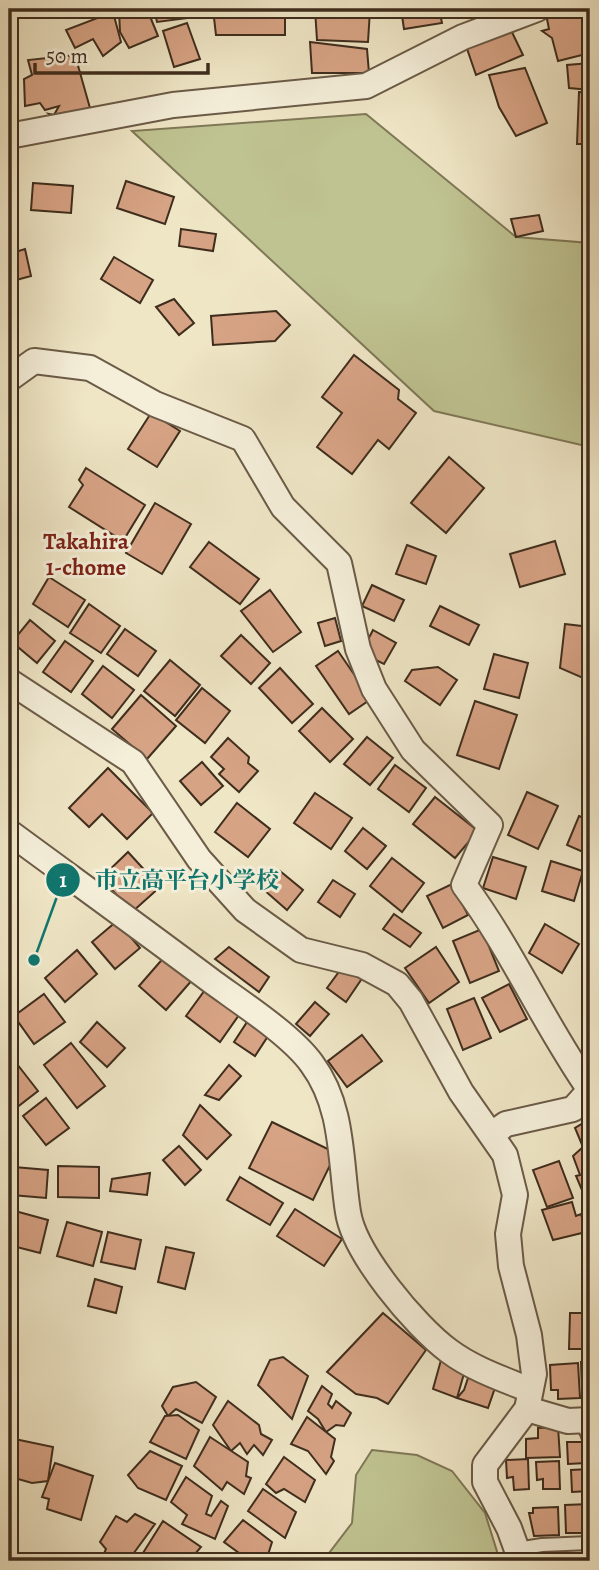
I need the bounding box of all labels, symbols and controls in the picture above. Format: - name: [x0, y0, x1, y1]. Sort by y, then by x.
- scale bar: [35, 32, 208, 76]
- text: 50 m: [46, 42, 88, 70]
- district label: Takahira 1-chome: [43, 526, 129, 583]
- callout: 市立高平台小学校: [46, 858, 293, 902]
- text: 市立高平台小学校: [95, 865, 279, 896]
- text: 1: [59, 866, 67, 894]

